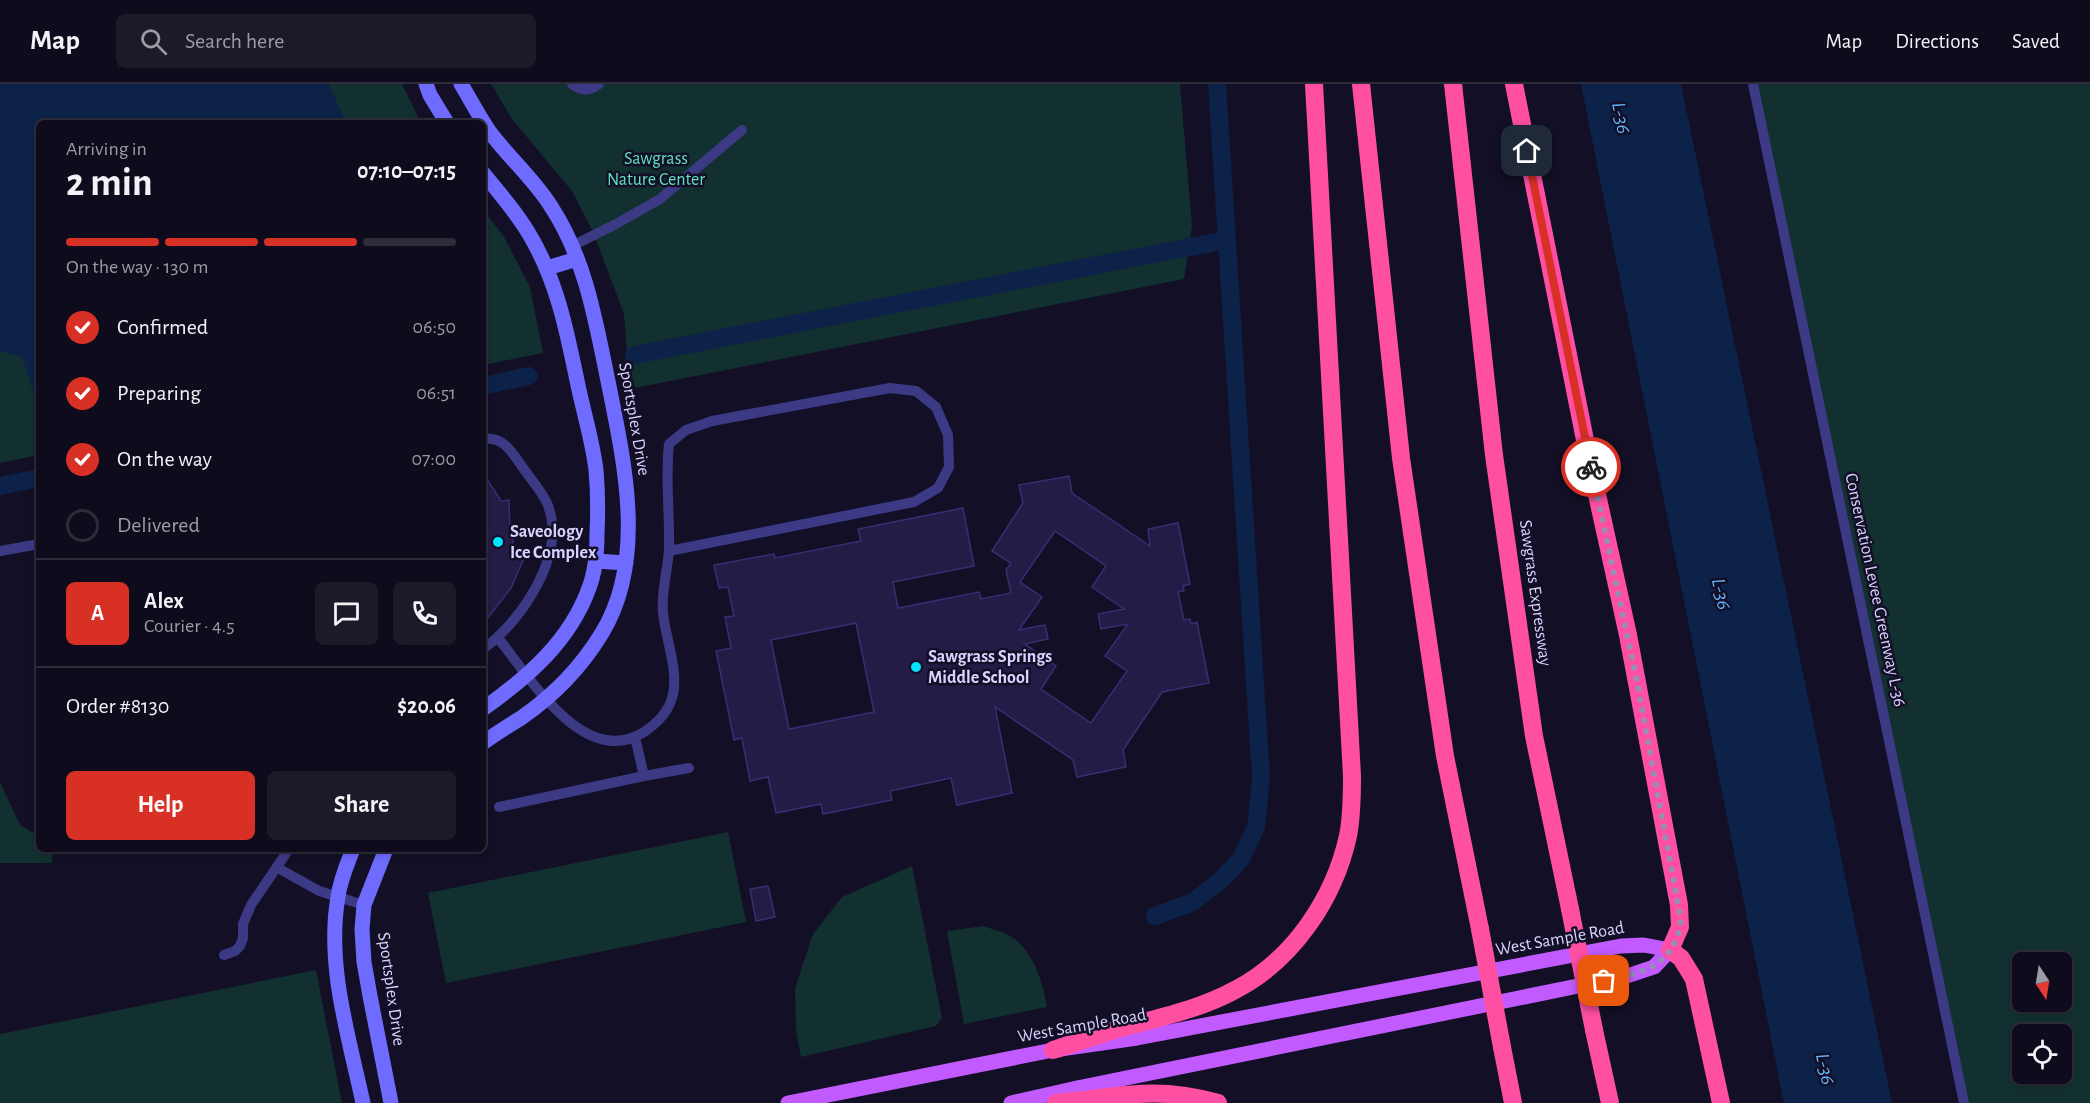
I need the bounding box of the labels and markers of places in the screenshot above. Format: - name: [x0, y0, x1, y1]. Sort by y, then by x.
- pin: [1501, 125, 1552, 176]
- place label: Saveology Ice Complex: [510, 523, 597, 562]
- marker: Saveology Ice Complex: [491, 535, 505, 549]
- place label: Sawgrass Springs Middle School: [928, 648, 1052, 687]
- marker: Sawgrass Springs Middle School: [909, 660, 923, 674]
- pin: [1578, 955, 1629, 1006]

